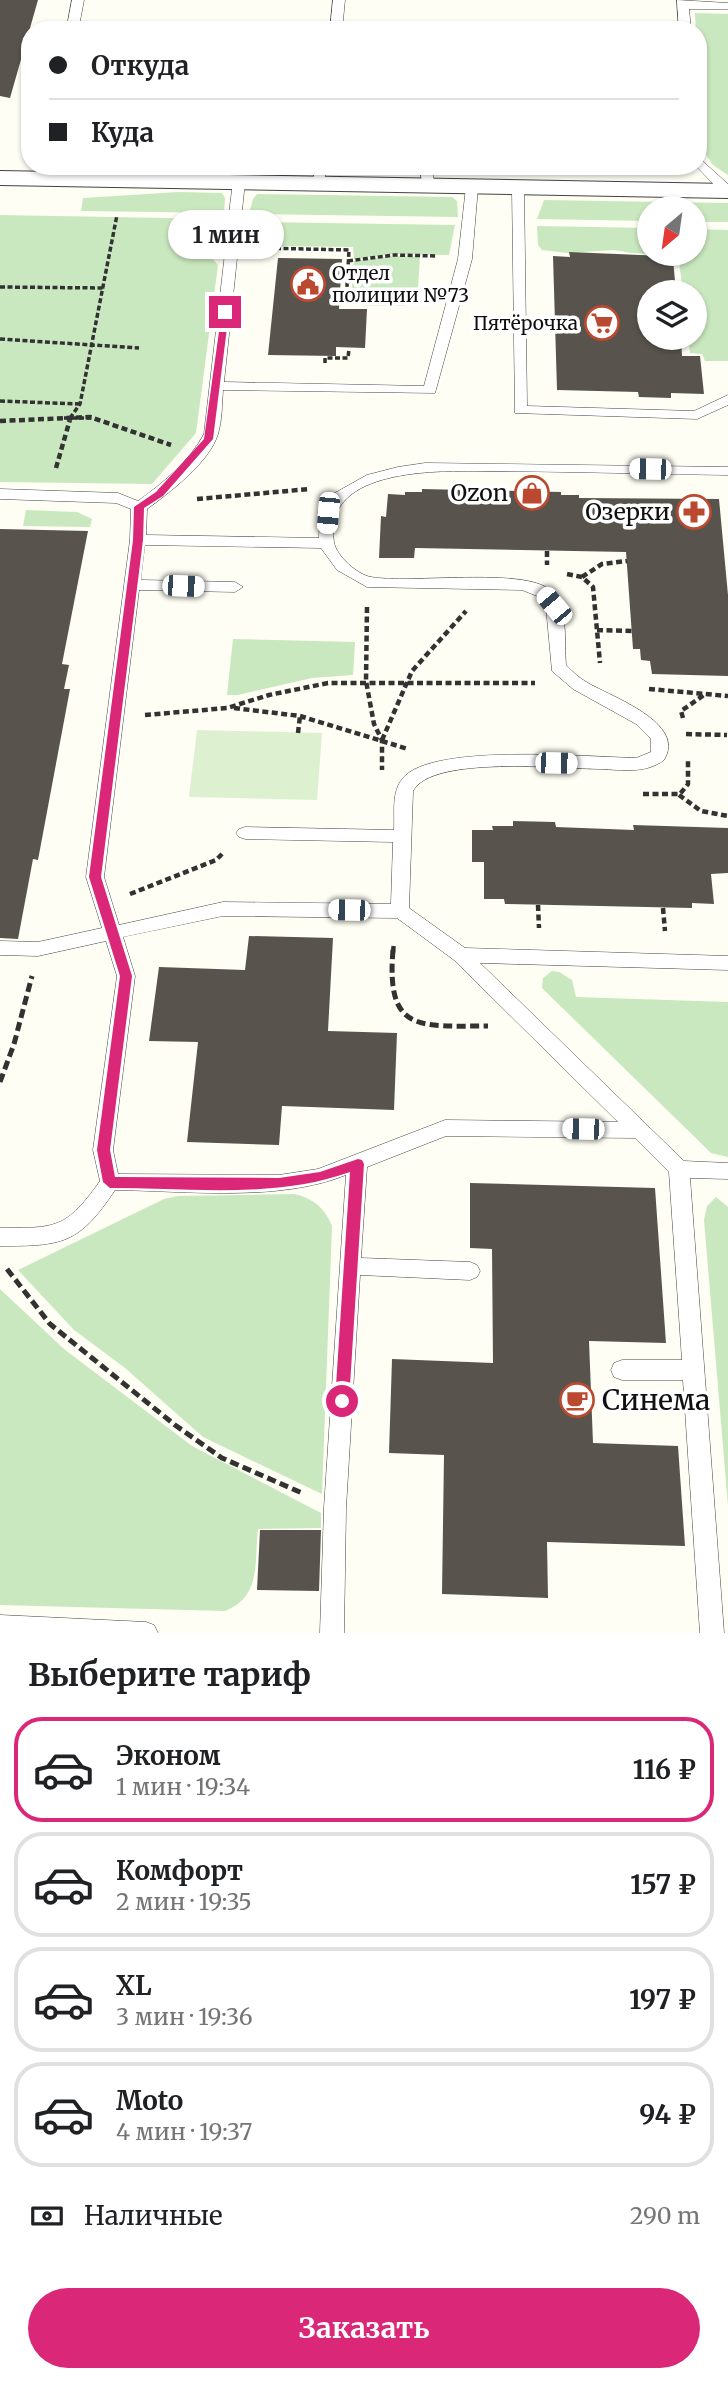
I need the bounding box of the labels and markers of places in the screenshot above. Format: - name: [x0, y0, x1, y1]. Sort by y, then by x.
- place label: Отдел полиции №73: [332, 261, 469, 307]
- public building icon: Отдел полиции №73: [289, 265, 327, 303]
- supermarket icon: Пятёрочка: [583, 304, 621, 342]
- place label: Пятёрочка: [473, 311, 578, 335]
- shop icon: Ozon: [513, 474, 551, 512]
- place label: Ozon: [450, 478, 508, 507]
- pharmacy icon: Озерки: [675, 493, 713, 531]
- place label: Озерки: [585, 497, 670, 526]
- cafe icon: Синема: [558, 1381, 596, 1419]
- place label: Синема: [602, 1382, 710, 1418]

